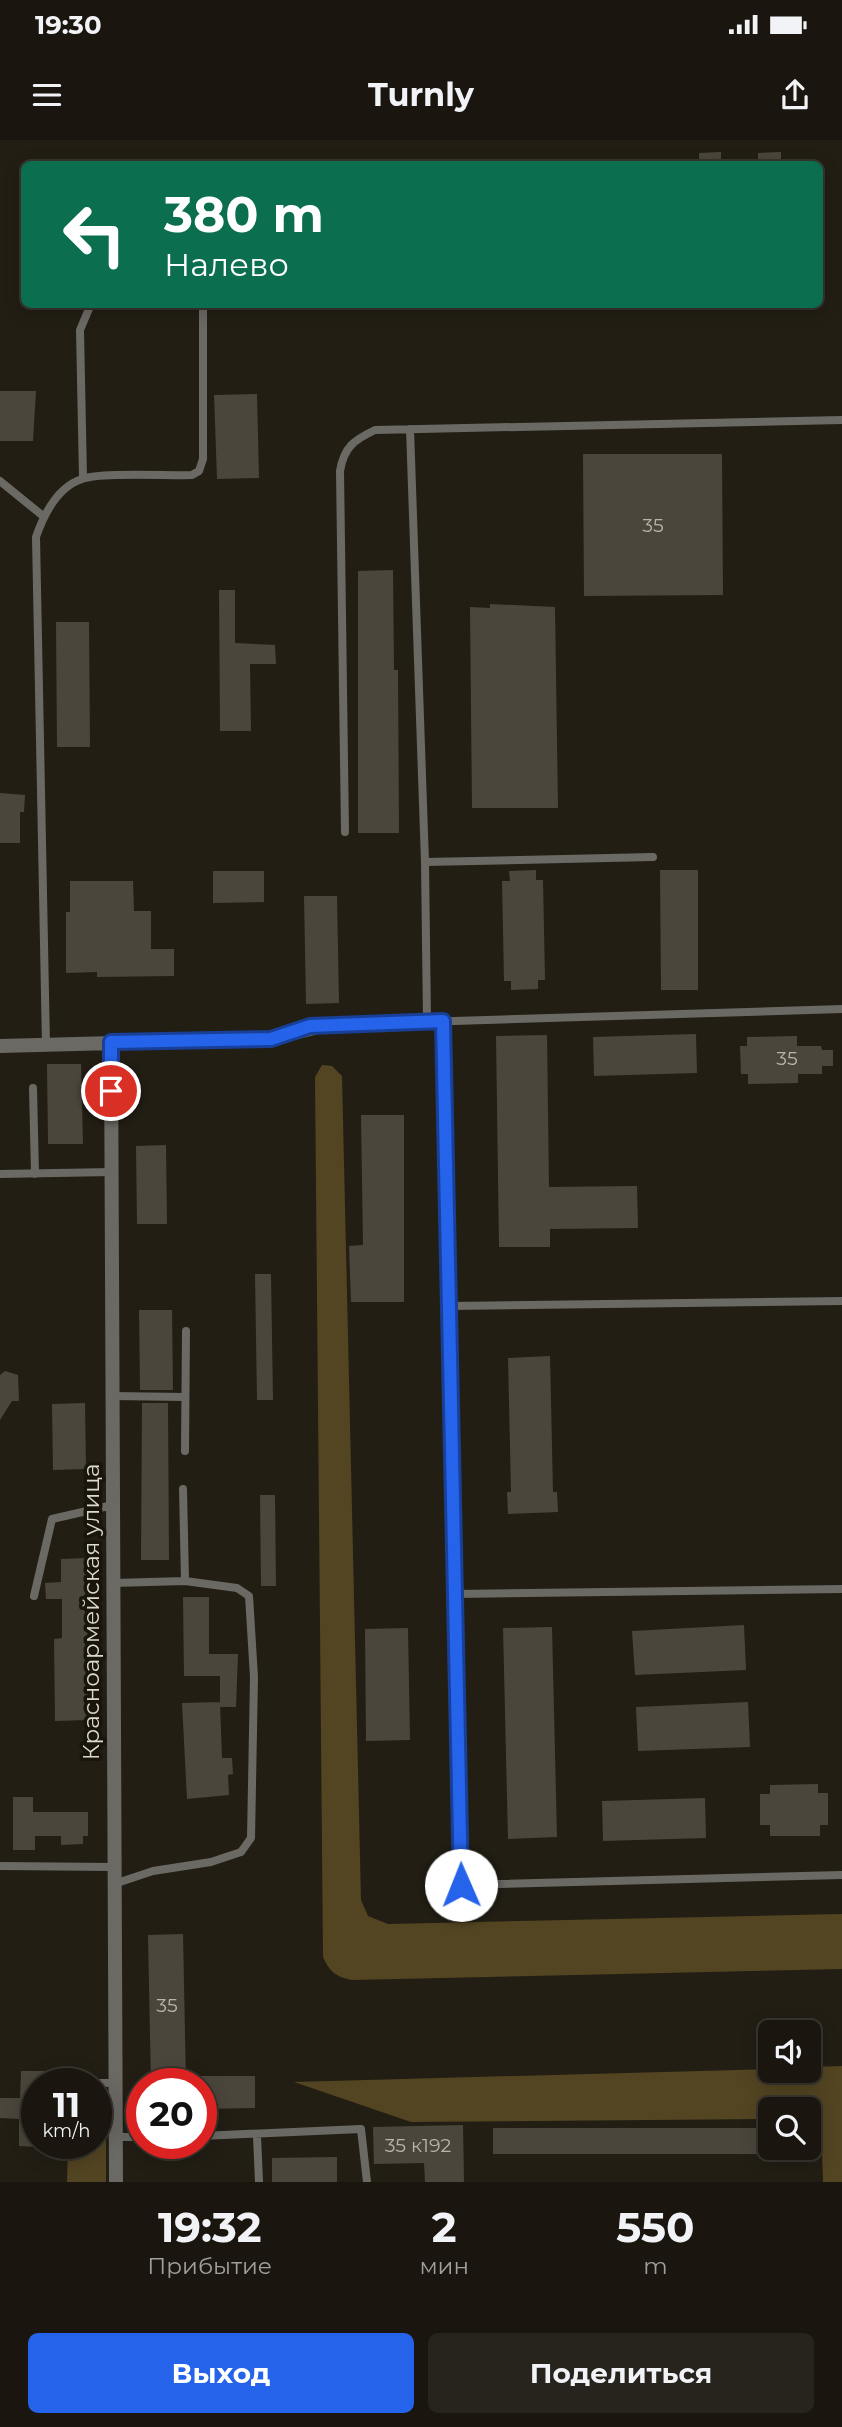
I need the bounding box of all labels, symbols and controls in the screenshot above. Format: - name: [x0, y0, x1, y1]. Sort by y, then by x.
- text: 19:30: [35, 9, 102, 41]
- text: Turnly: [368, 75, 474, 114]
- icon: menu: [28, 76, 66, 114]
- icon: share: [776, 76, 814, 114]
- text: 380 m: [164, 185, 324, 244]
- icon: left: [49, 189, 140, 280]
- text: Налево: [164, 245, 289, 284]
- house number: 35: [642, 514, 664, 537]
- house number: 35: [776, 1047, 798, 1070]
- pin: [81, 1061, 141, 1121]
- icon: arrive: [92, 1072, 130, 1110]
- street label: Красноармейская улица: [77, 1464, 105, 1760]
- position arrow: [424, 1848, 498, 1922]
- house number: 35: [156, 1994, 178, 2017]
- map controls: [758, 2020, 821, 2160]
- button: sound: [758, 2020, 821, 2083]
- speed limit sign: 20: [126, 2068, 217, 2159]
- text: 11: [53, 2083, 80, 2126]
- button: search: [758, 2097, 821, 2160]
- text: km/h: [42, 2120, 91, 2142]
- house number: 35 к192: [385, 2134, 452, 2157]
- text: 19:32: [158, 2201, 262, 2253]
- text: 2: [432, 2201, 457, 2253]
- text: 550: [616, 2201, 695, 2253]
- text: Прибытие: [147, 2252, 272, 2280]
- text: мин: [419, 2252, 469, 2280]
- text: m: [643, 2252, 668, 2280]
- button: Выход: [28, 2333, 414, 2413]
- button: Поделиться: [428, 2333, 814, 2413]

